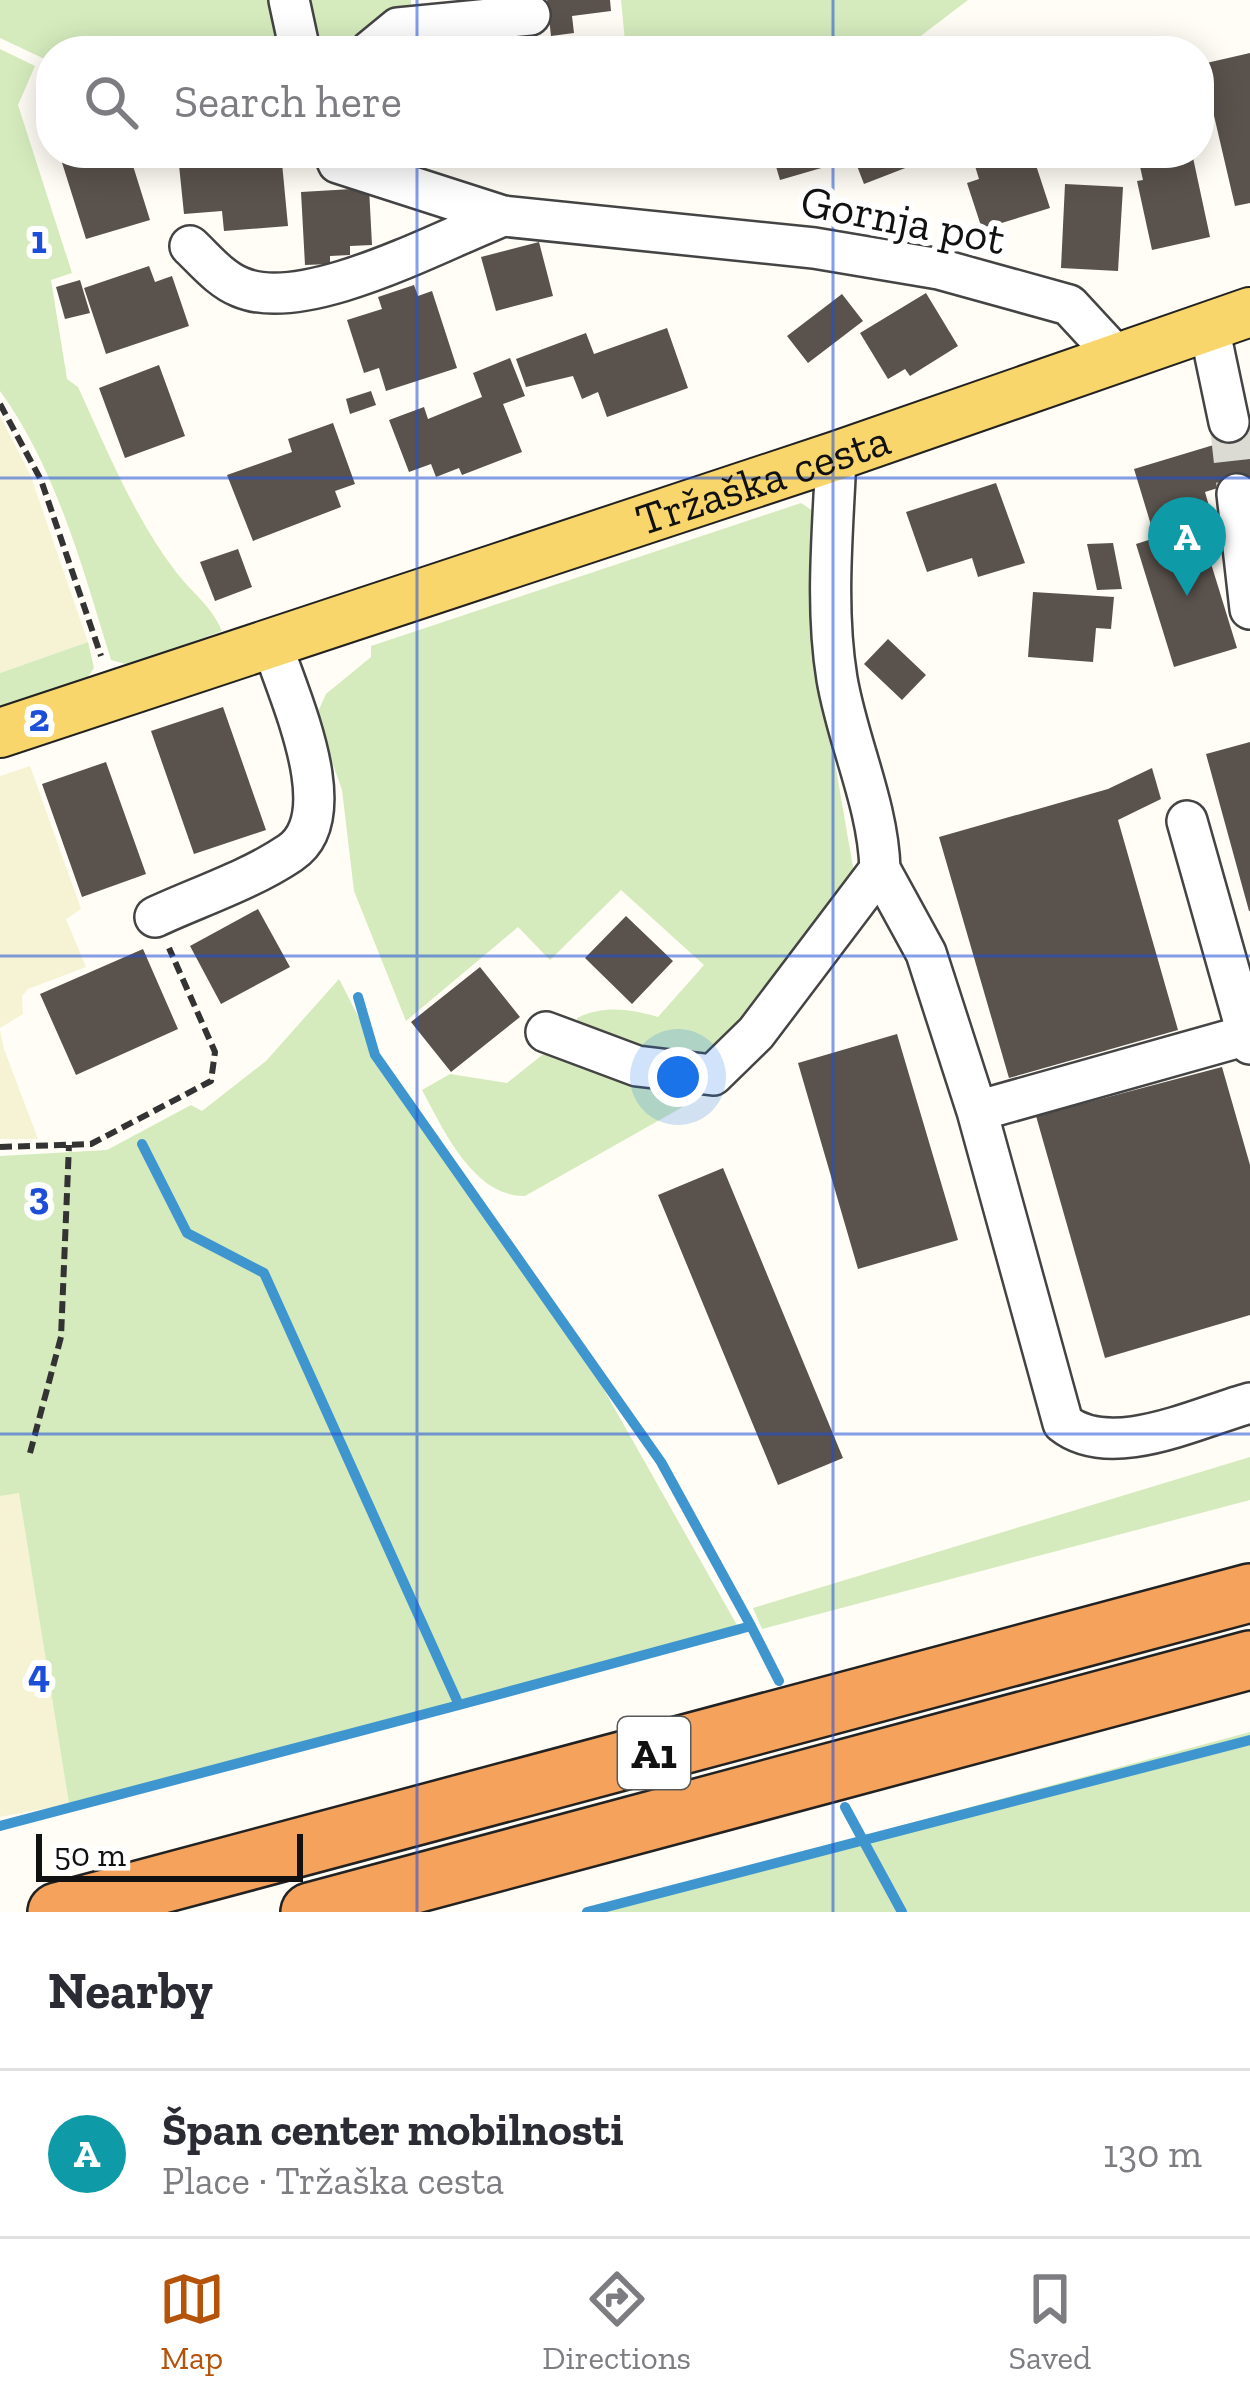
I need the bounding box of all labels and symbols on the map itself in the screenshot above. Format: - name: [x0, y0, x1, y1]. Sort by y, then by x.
- street label: Gornja pot: [796, 174, 1010, 266]
- text: 1: [31, 216, 47, 263]
- street label: Tržaška cesta: [629, 412, 897, 547]
- pin: A: [1148, 497, 1226, 596]
- text: 2: [29, 694, 50, 741]
- your location: [648, 1047, 708, 1107]
- text: 3: [29, 1172, 49, 1219]
- text: 4: [28, 1650, 50, 1697]
- road number: A1: [618, 1717, 690, 1789]
- scale bar: [36, 1828, 303, 1881]

